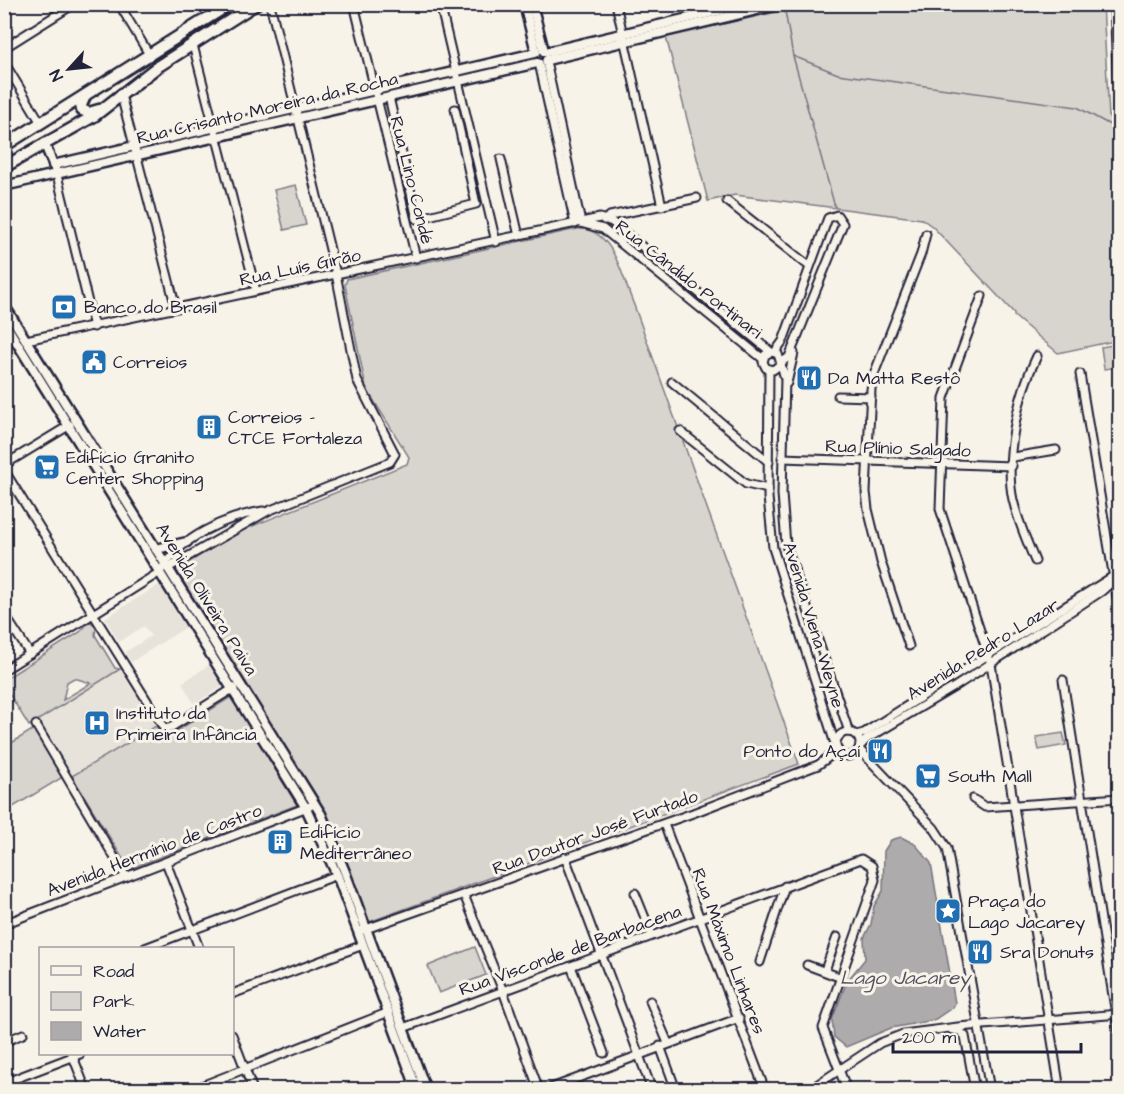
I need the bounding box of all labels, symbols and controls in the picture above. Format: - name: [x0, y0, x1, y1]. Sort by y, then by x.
- north arrow: [39, 39, 99, 99]
- text: N: [44, 66, 69, 85]
- street label: Rua Crisanto Moreira da Rocha: [134, 66, 400, 151]
- street label: Rua Lino Condé: [384, 114, 440, 247]
- street label: Rua Cândido Portinari: [610, 214, 768, 345]
- street label: Rua Luís Girão: [237, 242, 363, 293]
- bank icon: Banco do Brasil: [49, 292, 79, 322]
- place label: Banco do Brasil: [84, 295, 217, 320]
- public building icon: Correios: [79, 347, 109, 377]
- place label: Correios: [113, 350, 187, 375]
- restaurant icon: Da Matta Restô: [794, 363, 824, 393]
- place label: Da Matta Restô: [828, 366, 960, 391]
- place label: Correios - CTCE Fortaleza: [228, 405, 362, 451]
- building icon: Correios - CTCE Fortaleza: [194, 412, 224, 442]
- street label: Rua Plínio Salgado: [825, 433, 971, 465]
- place label: Edifício Granito Center Shopping: [66, 445, 203, 492]
- supermarket icon: Edifício Granito Center Shopping: [32, 452, 62, 482]
- street label: Avenida Oliveira Paiva: [149, 518, 264, 680]
- street label: Avenida Viena Weyne: [775, 539, 851, 712]
- street label: Avenida Pedro Lazar: [902, 592, 1064, 706]
- place label: Instituto da Primeira Infância: [116, 701, 257, 747]
- hospital icon: Instituto da Primeira Infância: [82, 708, 112, 738]
- restaurant icon: Ponto do Açaí: [865, 736, 895, 766]
- place label: Ponto do Açaí: [743, 739, 860, 764]
- supermarket icon: South Mall: [913, 761, 943, 791]
- place label: South Mall: [948, 764, 1032, 789]
- street label: Rua Doutor José Furtado: [489, 784, 701, 881]
- street label: Avenida Hermínio de Castro: [43, 798, 265, 903]
- place label: Edifício Mediterrâneo: [300, 820, 411, 866]
- building icon: Edifício Mediterrâneo: [265, 827, 295, 857]
- street label: Rua Máximo Linhares: [685, 865, 772, 1038]
- place label: Praça do Lago Jacarey: [968, 889, 1085, 936]
- place icon: Praça do Lago Jacarey: [933, 896, 963, 926]
- street label: Rua Visconde de Barbacena: [456, 899, 685, 1002]
- restaurant icon: Sra Donuts: [965, 937, 995, 967]
- place label: Sra Donuts: [1000, 940, 1094, 965]
- legend: [39, 947, 234, 1055]
- text: Road: [93, 959, 134, 984]
- water label: Lago Jacarey: [840, 964, 972, 993]
- text: Park: [93, 989, 135, 1014]
- scale bar: [893, 1016, 1080, 1054]
- text: Water: [93, 1019, 146, 1044]
- text: 200 m: [902, 1025, 956, 1050]

